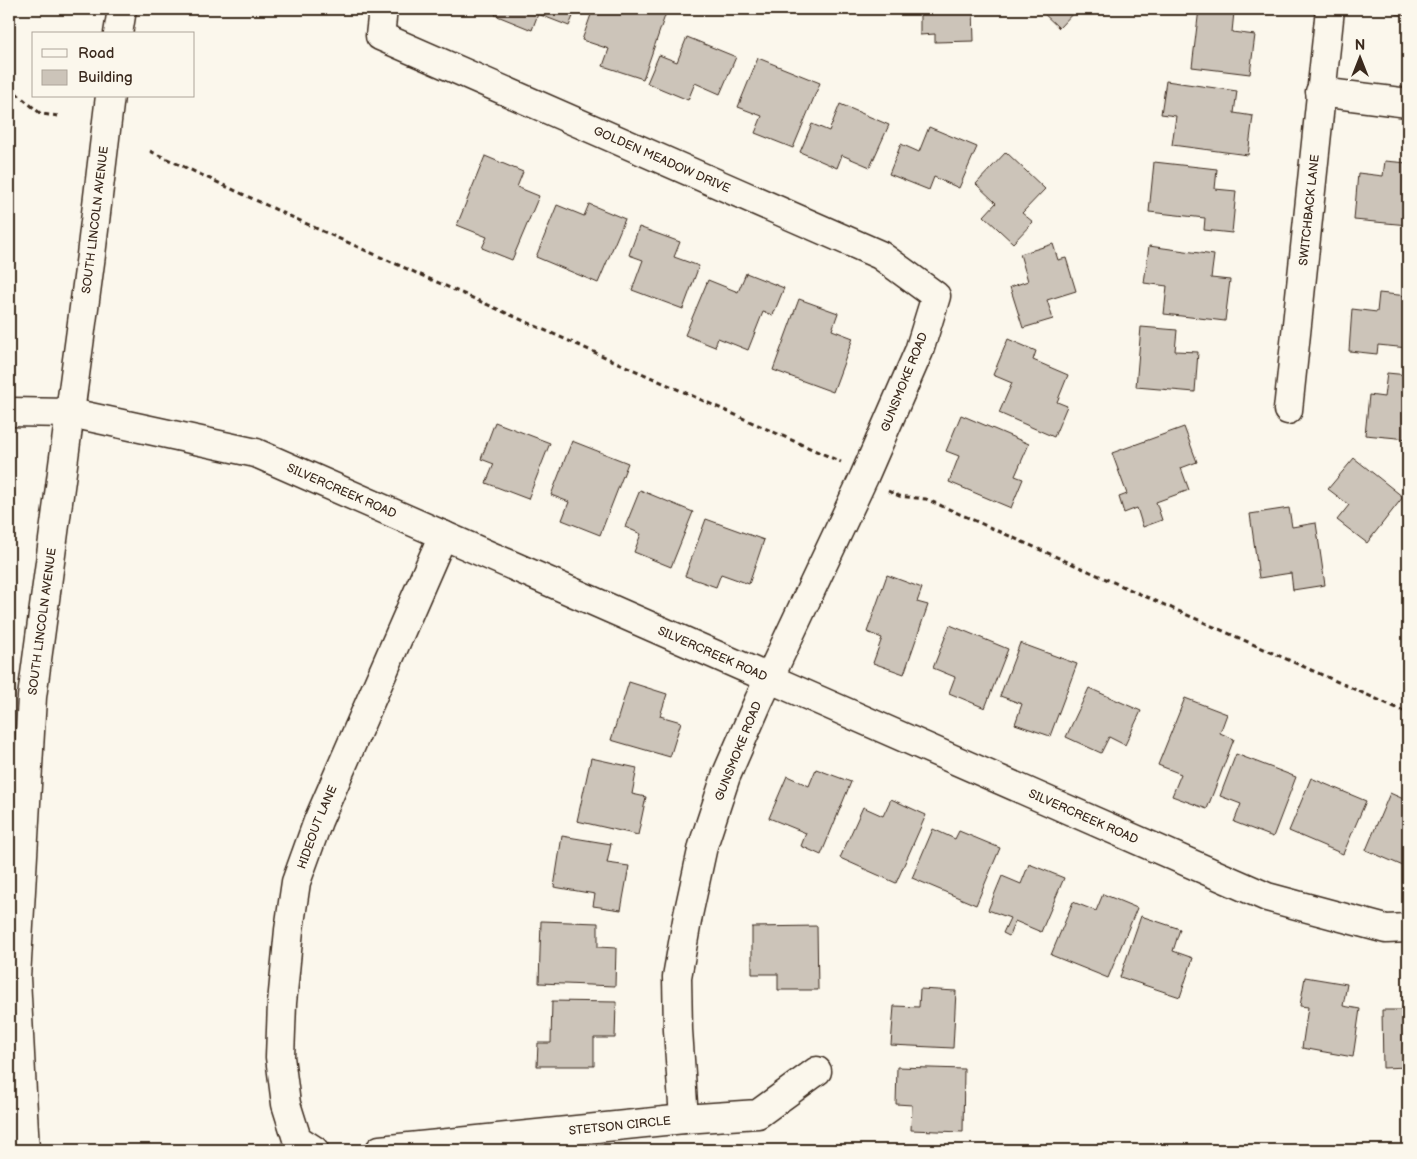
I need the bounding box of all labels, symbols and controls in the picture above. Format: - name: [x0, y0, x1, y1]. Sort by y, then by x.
- legend: [32, 32, 195, 98]
- north arrow: [1334, 32, 1384, 82]
- text: N: [1355, 37, 1365, 54]
- text: Road: [78, 44, 114, 63]
- text: Building: [78, 68, 133, 87]
- street label: GOLDEN MEADOW DRIVE: [591, 123, 732, 196]
- street label: SOUTH LINCOLN AVENUE: [79, 145, 112, 295]
- street label: SWITCHBACK LANE: [1296, 154, 1323, 266]
- street label: GUNSMOKE ROAD: [878, 330, 931, 434]
- street label: SILVERCREEK ROAD: [285, 461, 399, 522]
- street label: SOUTH LINCOLN AVENUE: [25, 547, 60, 696]
- street label: SILVERCREEK ROAD: [655, 623, 770, 685]
- street label: GUNSMOKE ROAD: [712, 699, 765, 803]
- street label: HIDEOUT LANE: [294, 783, 341, 871]
- street label: SILVERCREEK ROAD: [1026, 786, 1141, 848]
- street label: STETSON CIRCLE: [568, 1113, 672, 1139]

